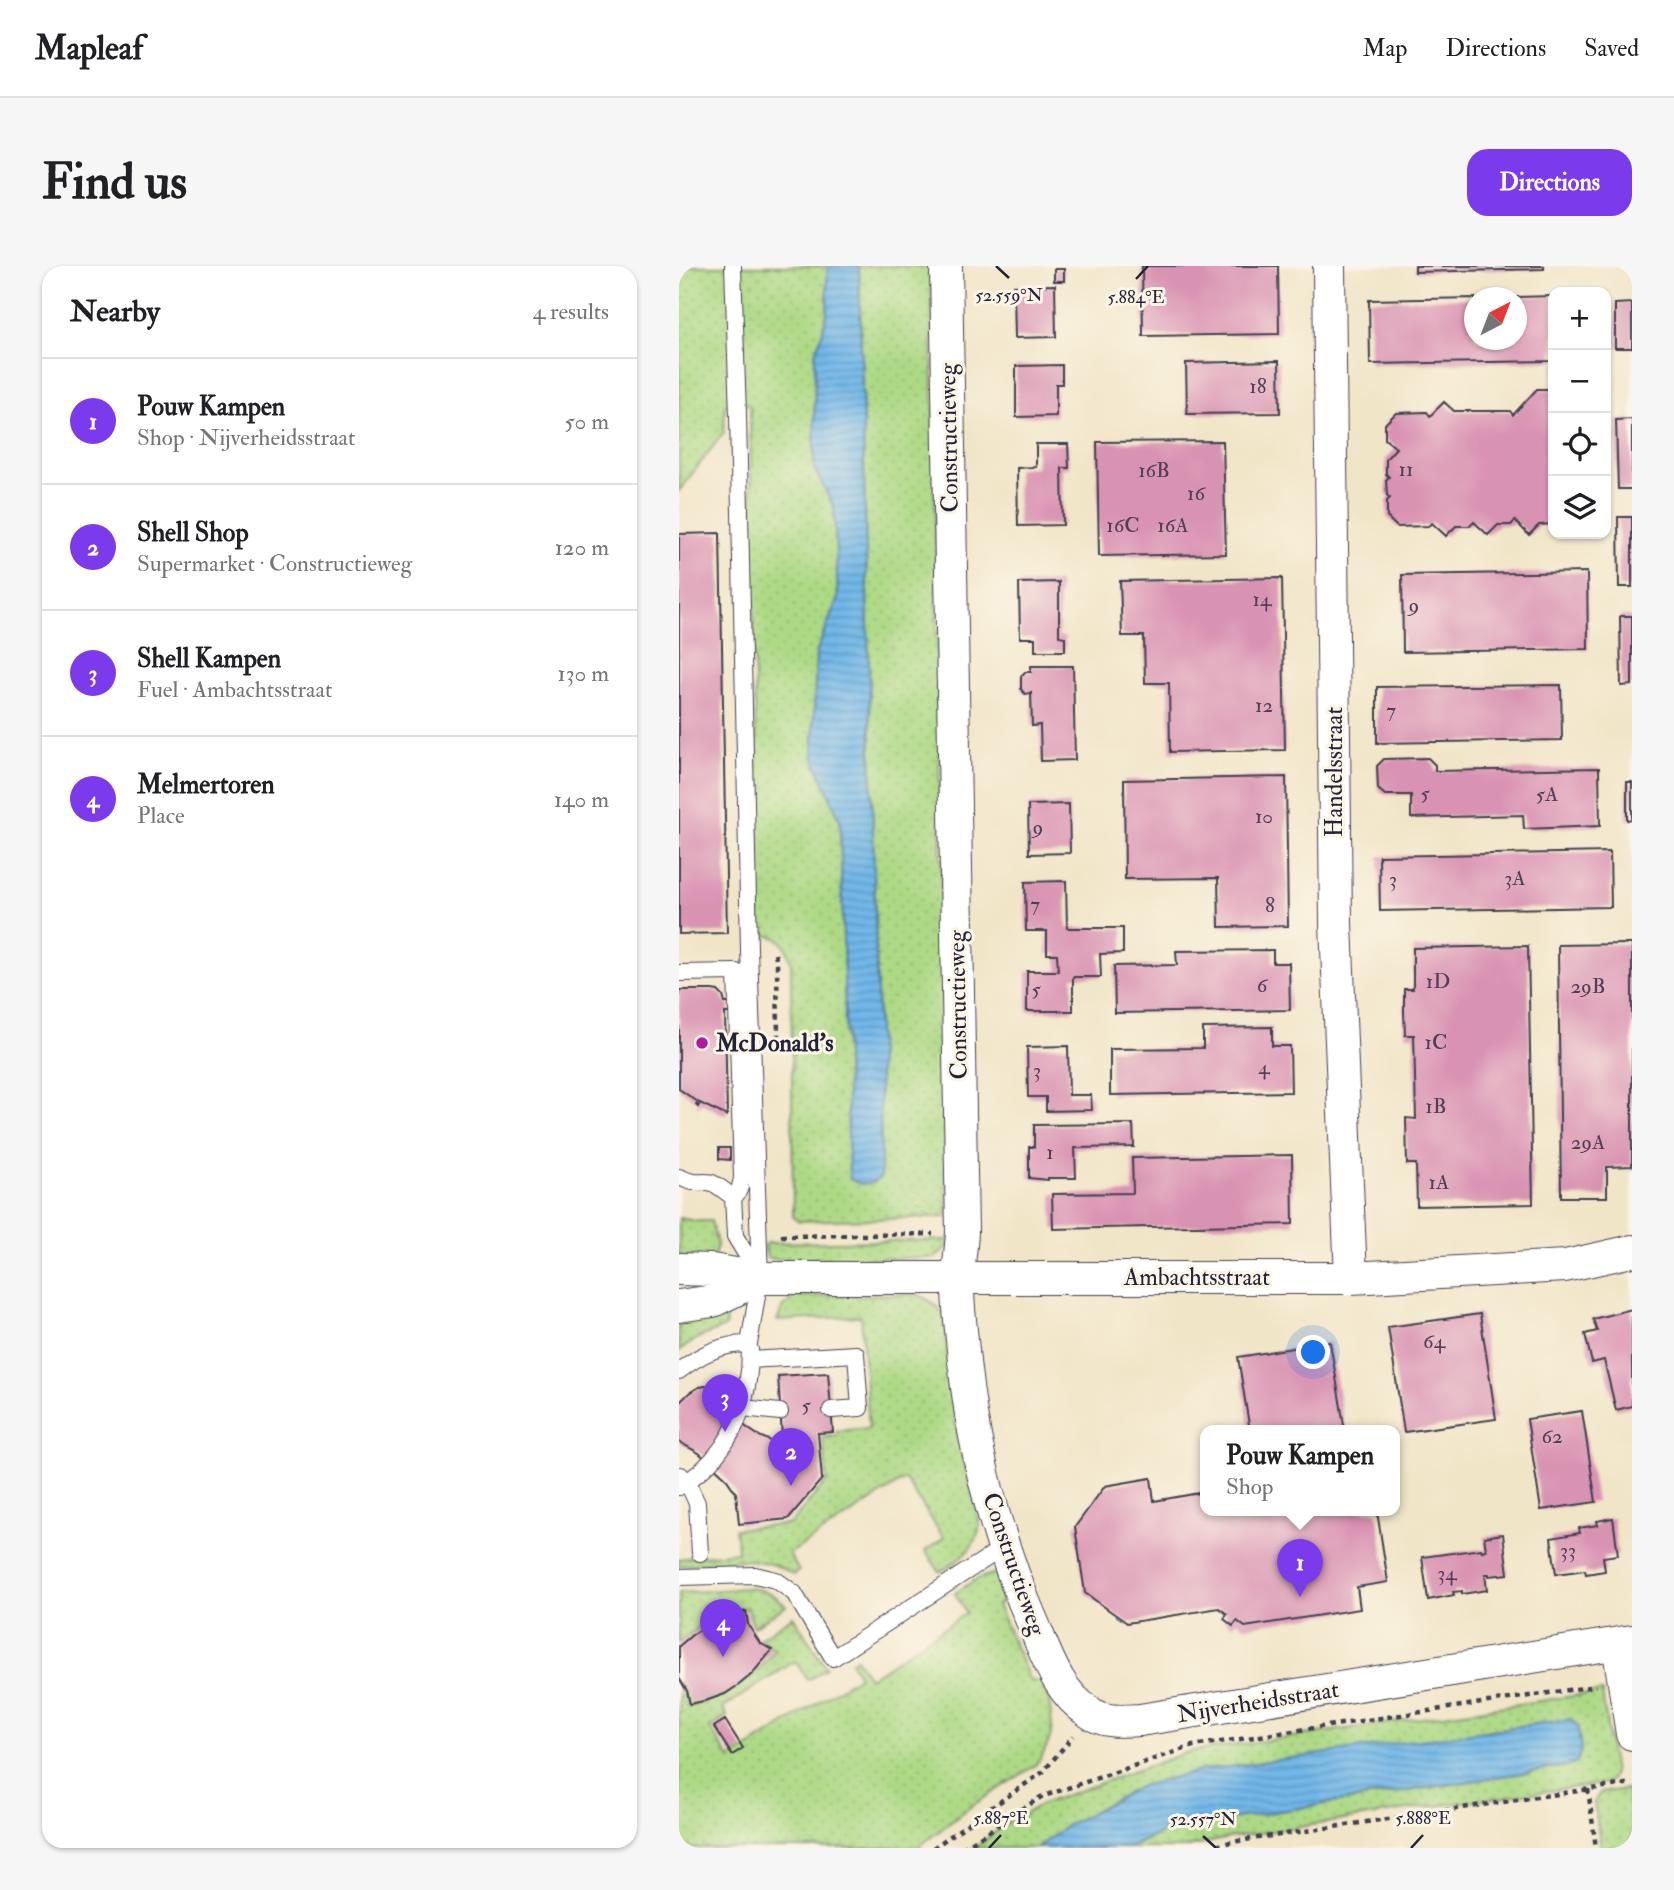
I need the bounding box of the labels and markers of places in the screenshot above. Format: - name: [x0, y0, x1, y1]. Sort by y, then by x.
- place label: McDonald's: [715, 1028, 834, 1059]
- marker: McDonald's: [694, 1035, 710, 1051]
- pin: 3: [702, 1374, 748, 1432]
- pin: 2: [768, 1428, 814, 1486]
- pin: 1: [1277, 1539, 1323, 1597]
- pin: 4: [700, 1599, 746, 1657]

